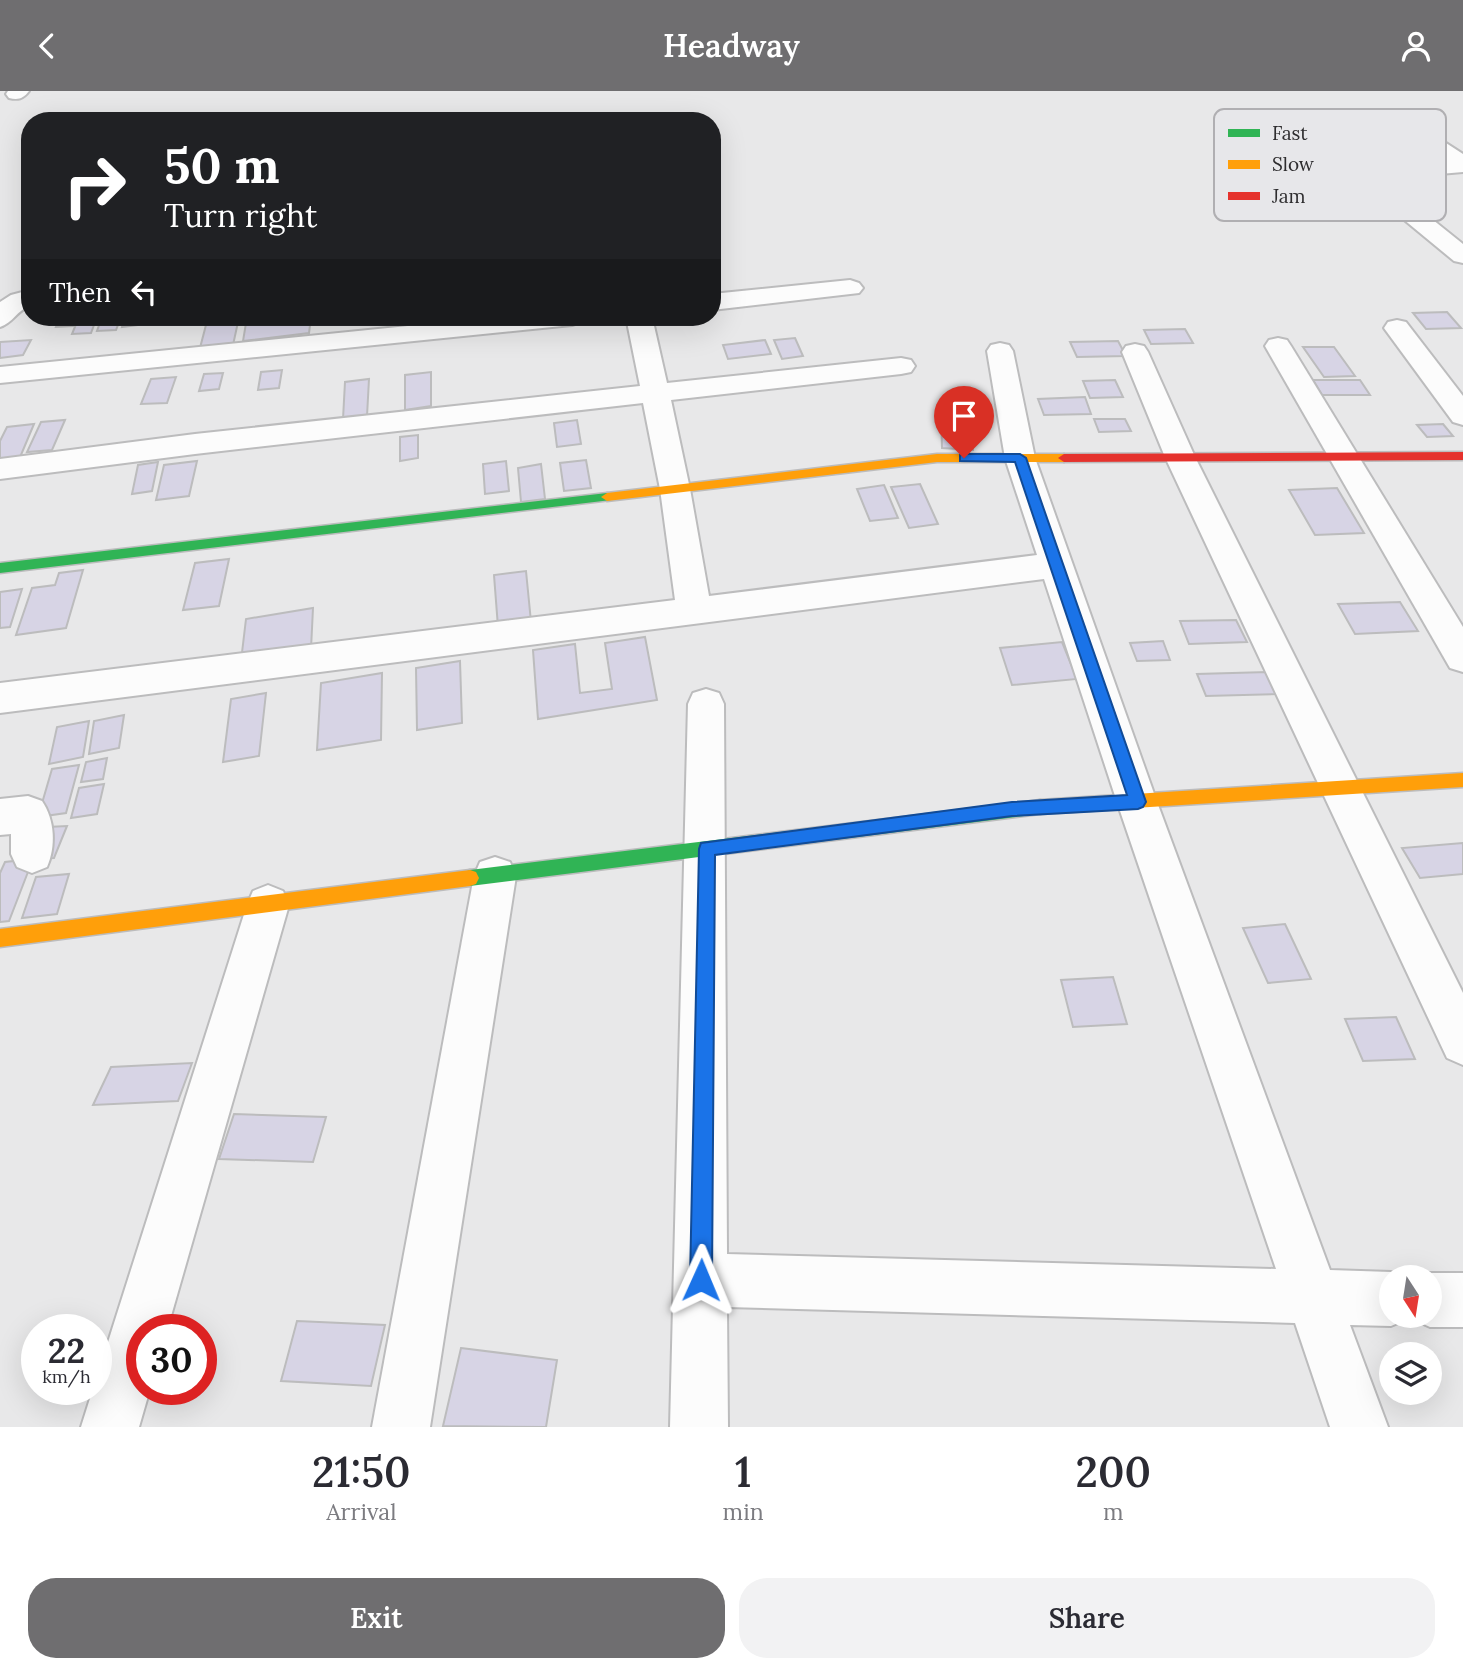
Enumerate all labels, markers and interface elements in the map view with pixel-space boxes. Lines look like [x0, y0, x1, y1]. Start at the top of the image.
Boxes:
text: Headway [663, 25, 800, 66]
icon: back [28, 27, 66, 65]
icon: person [1397, 27, 1435, 65]
legend [1214, 109, 1446, 221]
text: Fast [1272, 121, 1308, 145]
text: 50 m [164, 134, 280, 196]
icon: right [49, 140, 140, 231]
text: Slow [1272, 152, 1315, 176]
text: Jam [1271, 184, 1306, 208]
text: Turn right [164, 195, 317, 236]
icon: left [125, 273, 163, 311]
text: Then [49, 276, 111, 309]
pin [934, 386, 994, 458]
icon: arrive [945, 397, 983, 435]
position arrow [664, 1243, 738, 1317]
north arrow [1379, 1265, 1442, 1328]
map controls [1379, 1265, 1442, 1405]
speed limit sign: 30 [126, 1314, 217, 1405]
text: 22 [48, 1328, 85, 1373]
button: layers [1379, 1342, 1442, 1405]
text: km/h [42, 1365, 91, 1388]
text: 21:50 [312, 1445, 411, 1499]
text: 1 [735, 1445, 751, 1499]
text: 200 [1076, 1445, 1151, 1499]
text: Arrival [326, 1497, 396, 1526]
text: min [723, 1497, 764, 1526]
text: m [1103, 1497, 1124, 1526]
button: Exit [28, 1578, 725, 1658]
button: Share [739, 1578, 1435, 1658]

